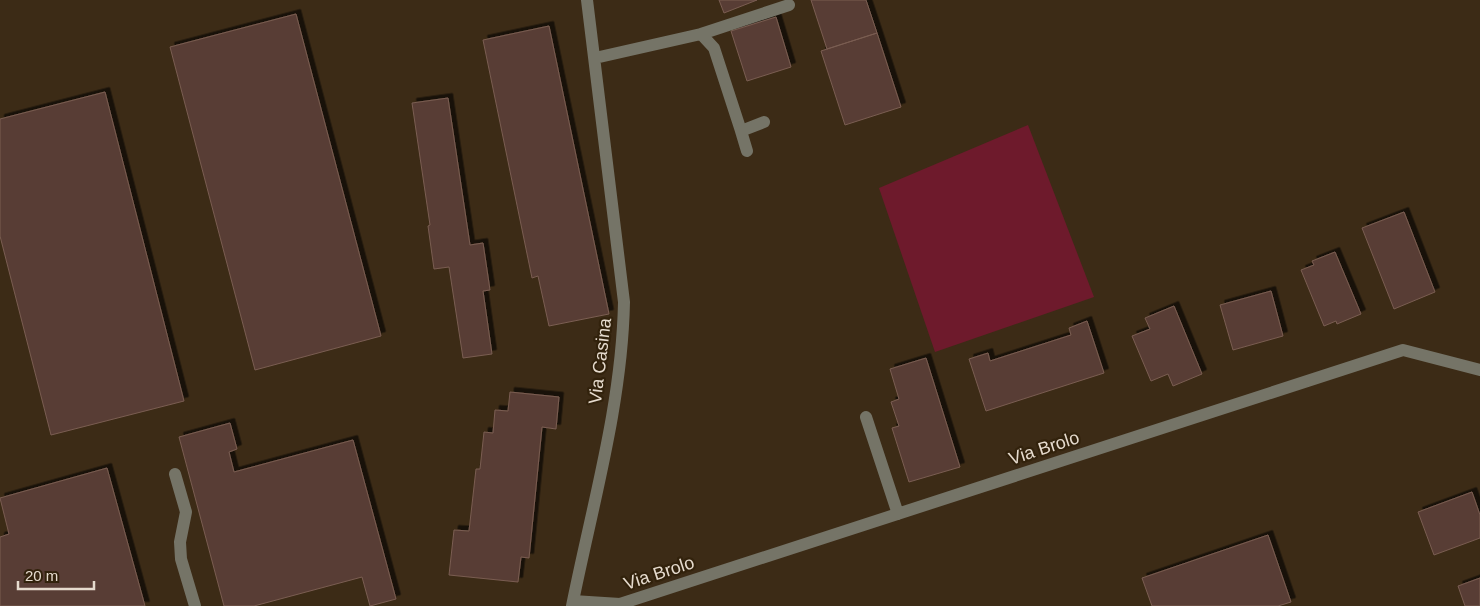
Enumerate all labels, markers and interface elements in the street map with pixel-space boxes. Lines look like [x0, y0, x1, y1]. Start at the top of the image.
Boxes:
street label: Via Casina [585, 316, 615, 405]
street label: Via Brolo [1006, 427, 1082, 469]
street label: Via Brolo [621, 552, 697, 594]
scale bar [18, 558, 94, 590]
text: 20 m [25, 567, 58, 584]

